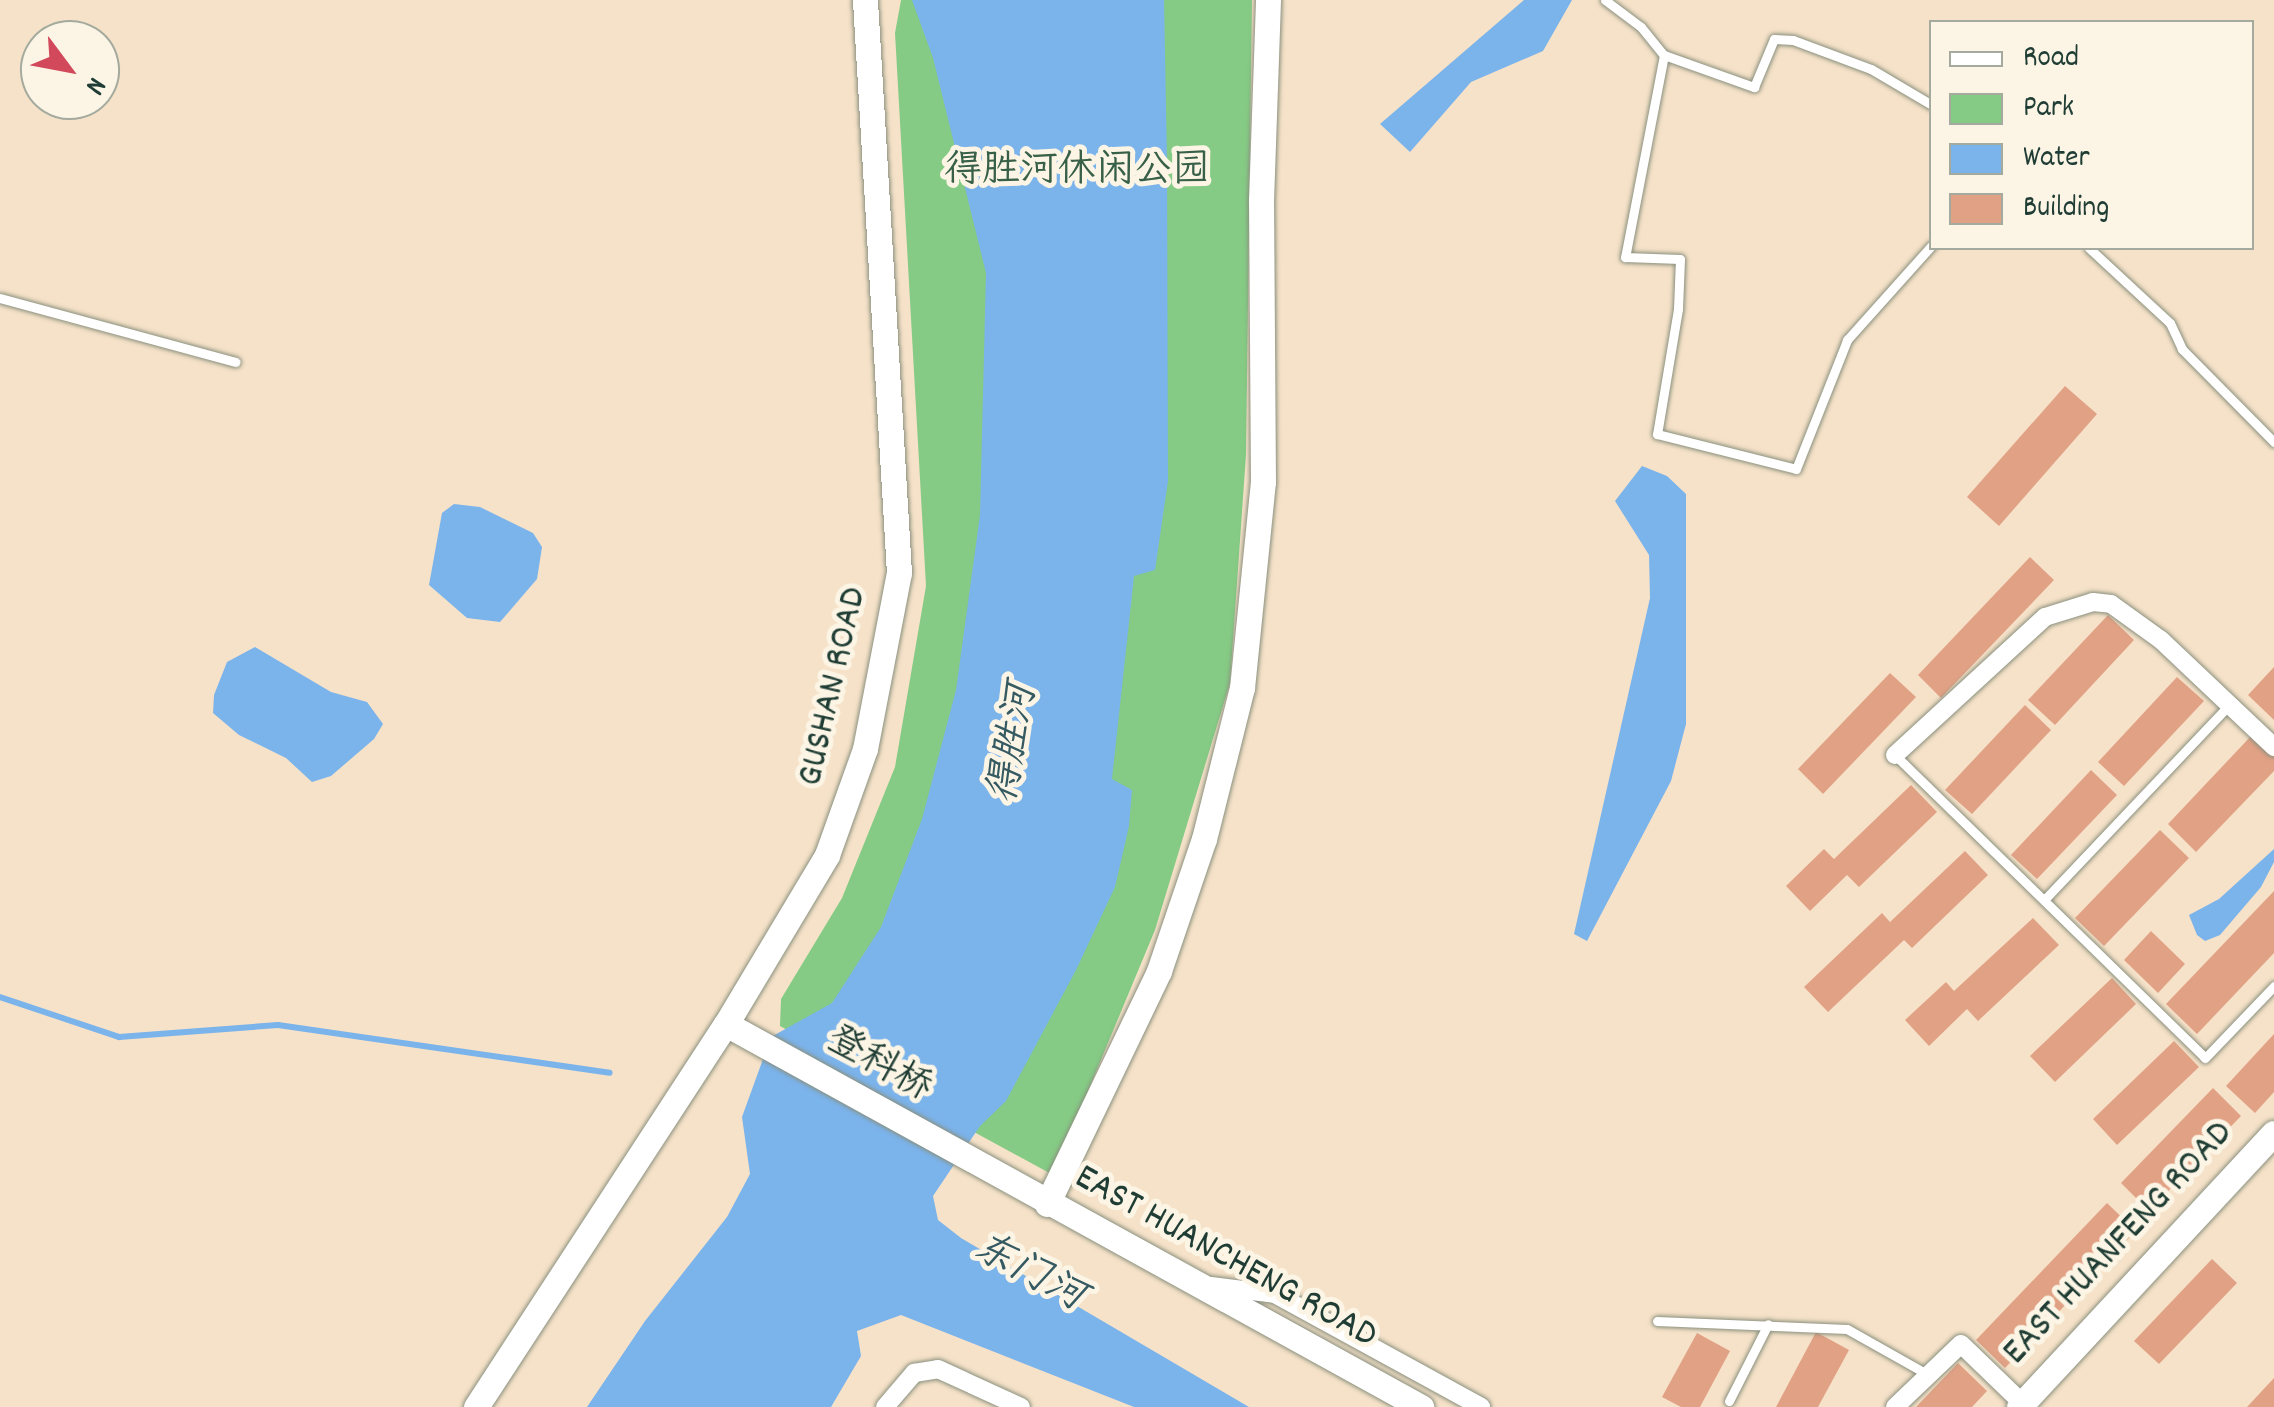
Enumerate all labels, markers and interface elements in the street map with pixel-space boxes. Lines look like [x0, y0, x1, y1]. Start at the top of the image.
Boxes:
north arrow [20, 20, 120, 120]
legend [1929, 20, 2254, 250]
text: Road [2023, 38, 2079, 81]
text: N [73, 68, 114, 101]
text: Park [2023, 88, 2074, 131]
text: Water [2023, 138, 2090, 181]
park label: 得胜河休闲公园 [944, 150, 1210, 196]
text: Building [2023, 188, 2109, 231]
street label: GUSHAN ROAD [789, 583, 879, 791]
water label: 得胜河 [982, 681, 1050, 807]
street label: 登科桥 [817, 1018, 939, 1114]
street label: EAST HUANFENG ROAD [1994, 1112, 2244, 1376]
street label: EAST HUANCHENG ROAD [1066, 1156, 1384, 1360]
water label: 东门河 [964, 1226, 1092, 1324]

